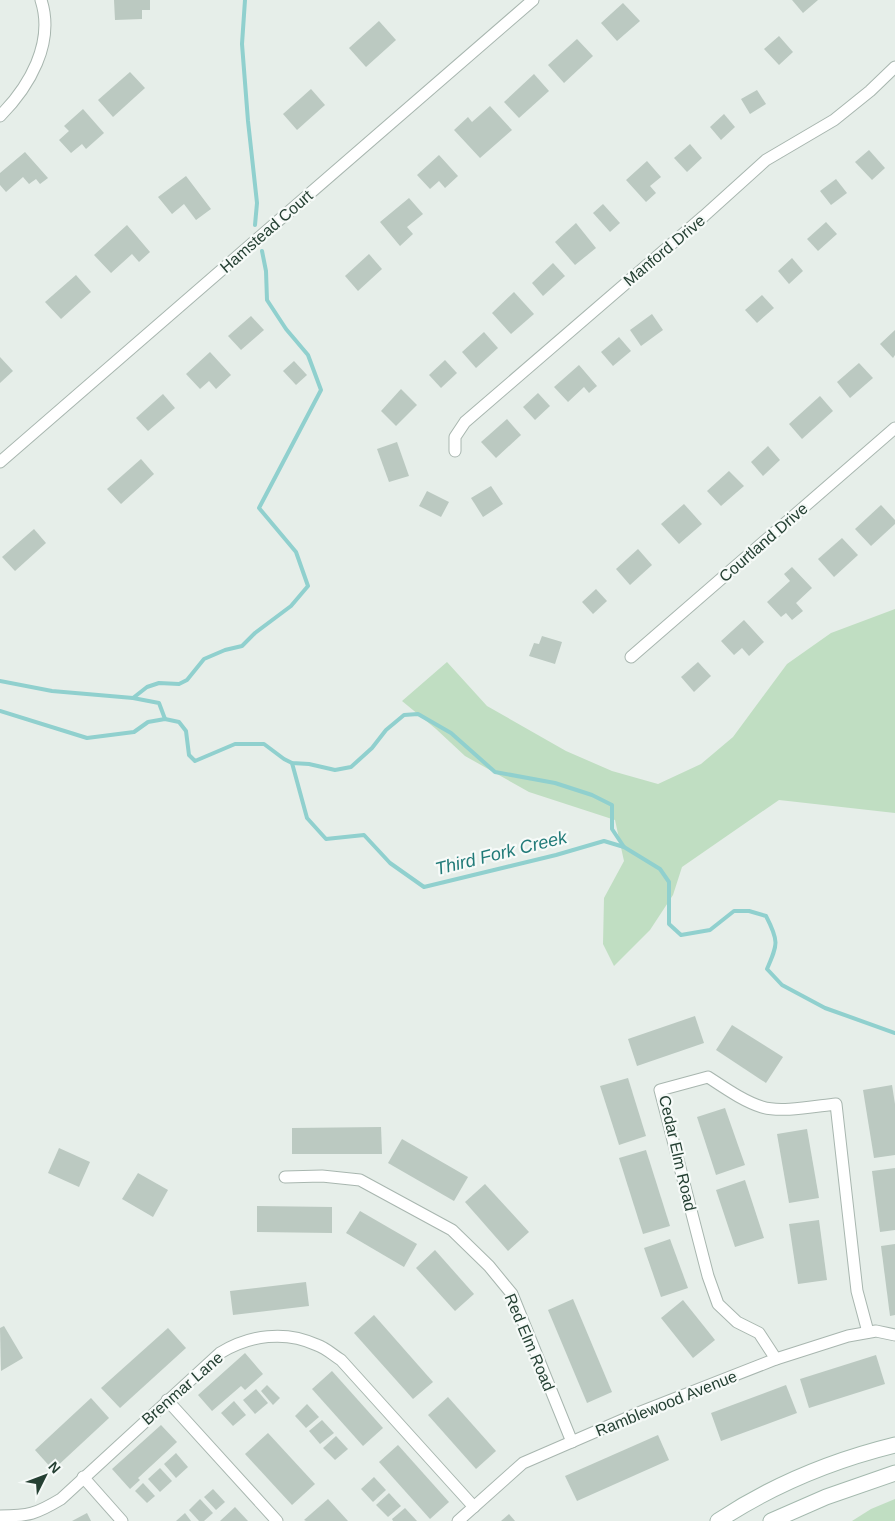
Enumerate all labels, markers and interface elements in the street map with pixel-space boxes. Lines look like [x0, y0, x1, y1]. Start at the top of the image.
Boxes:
street label: Hamstead Court [217, 186, 316, 276]
street label: Manford Drive [620, 212, 708, 289]
street label: Courtland Drive [716, 499, 811, 585]
water label: Third Fork Creek [433, 827, 570, 879]
street label: Cedar Elm Road [656, 1094, 699, 1213]
street label: Red Elm Road [501, 1291, 558, 1393]
street label: Brenmar Lane [138, 1349, 226, 1428]
street label: Ramblewood Avenue [593, 1367, 739, 1440]
north arrow [20, 1451, 70, 1501]
text: N [45, 1458, 64, 1476]

